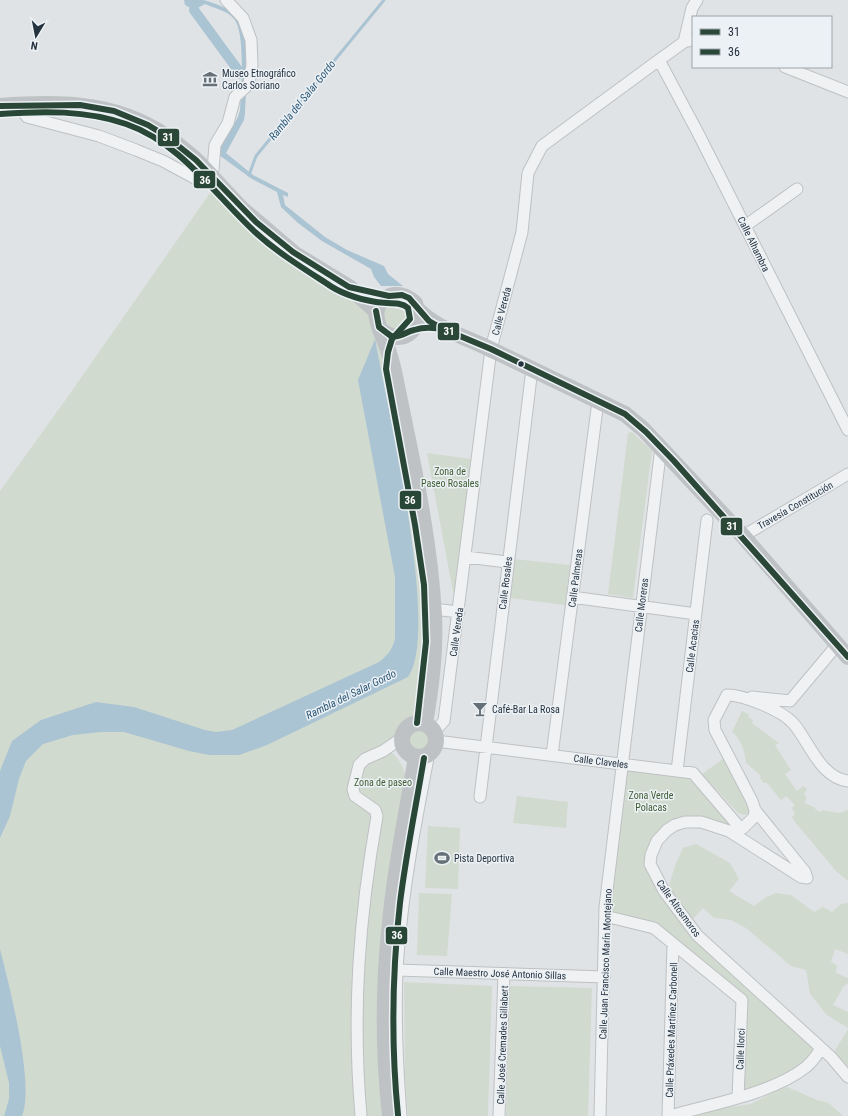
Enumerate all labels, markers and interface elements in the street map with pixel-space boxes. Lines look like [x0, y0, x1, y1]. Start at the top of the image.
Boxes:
north arrow [16, 16, 56, 56]
legend [692, 16, 832, 68]
text: 31 [728, 25, 740, 39]
text: N [30, 38, 39, 52]
text: 36 [728, 45, 740, 59]
water label: Rambla del Salar Gordo [266, 58, 339, 143]
place label: Museo Etnográfico Carlos Soriano [222, 68, 296, 91]
museum icon: Museo Etnográfico Carlos Soriano [201, 70, 219, 88]
line badge: 31 [157, 128, 180, 147]
text: 31 [162, 131, 174, 144]
line badge: 36 [193, 170, 216, 189]
text: 36 [199, 174, 211, 187]
street label: Calle Alhambra [735, 215, 772, 274]
street label: Calle Vereda [490, 286, 513, 336]
line badge: 31 [437, 322, 460, 341]
text: 31 [443, 325, 455, 338]
unlabelled marker [516, 359, 526, 369]
park label: Zona de Paseo Rosales [421, 466, 479, 489]
street label: Travesía Constitución [756, 479, 835, 532]
line badge: 36 [399, 490, 422, 510]
text: 36 [404, 494, 416, 507]
line badge: 31 [720, 517, 743, 536]
text: 31 [726, 520, 738, 533]
street label: Calle Palmeras [566, 548, 585, 608]
street label: Calle Rosales [497, 556, 514, 610]
street label: Calle Moreras [633, 577, 650, 633]
street label: Calle Vereda [448, 607, 465, 657]
street label: Calle Acacias [684, 618, 701, 673]
water label: Rambla del Salar Gordo [304, 667, 398, 722]
bar icon: Café-Bar La Rosa [471, 700, 489, 718]
place label: Café-Bar La Rosa [492, 704, 560, 715]
street label: Calle Claveles [573, 753, 629, 770]
park label: Zona de paseo [354, 777, 412, 788]
park label: Zona Verde Polacas [629, 790, 674, 813]
sports icon: Pista Deportiva [433, 849, 451, 867]
place label: Pista Deportiva [454, 853, 515, 864]
street label: Calle Altosmoros [654, 878, 703, 939]
street label: Calle Juan Francisco Marín Montejano [597, 888, 614, 1040]
line badge: 36 [385, 926, 408, 945]
text: 36 [391, 929, 403, 942]
street label: Calle Práxedes Martínez Carbonell [664, 962, 679, 1098]
street label: Calle Maestro José Antonio Sillas [434, 966, 567, 981]
street label: Calle José Cremades Gillabert [495, 985, 510, 1105]
street label: Calle Ilorci [734, 1028, 747, 1070]

